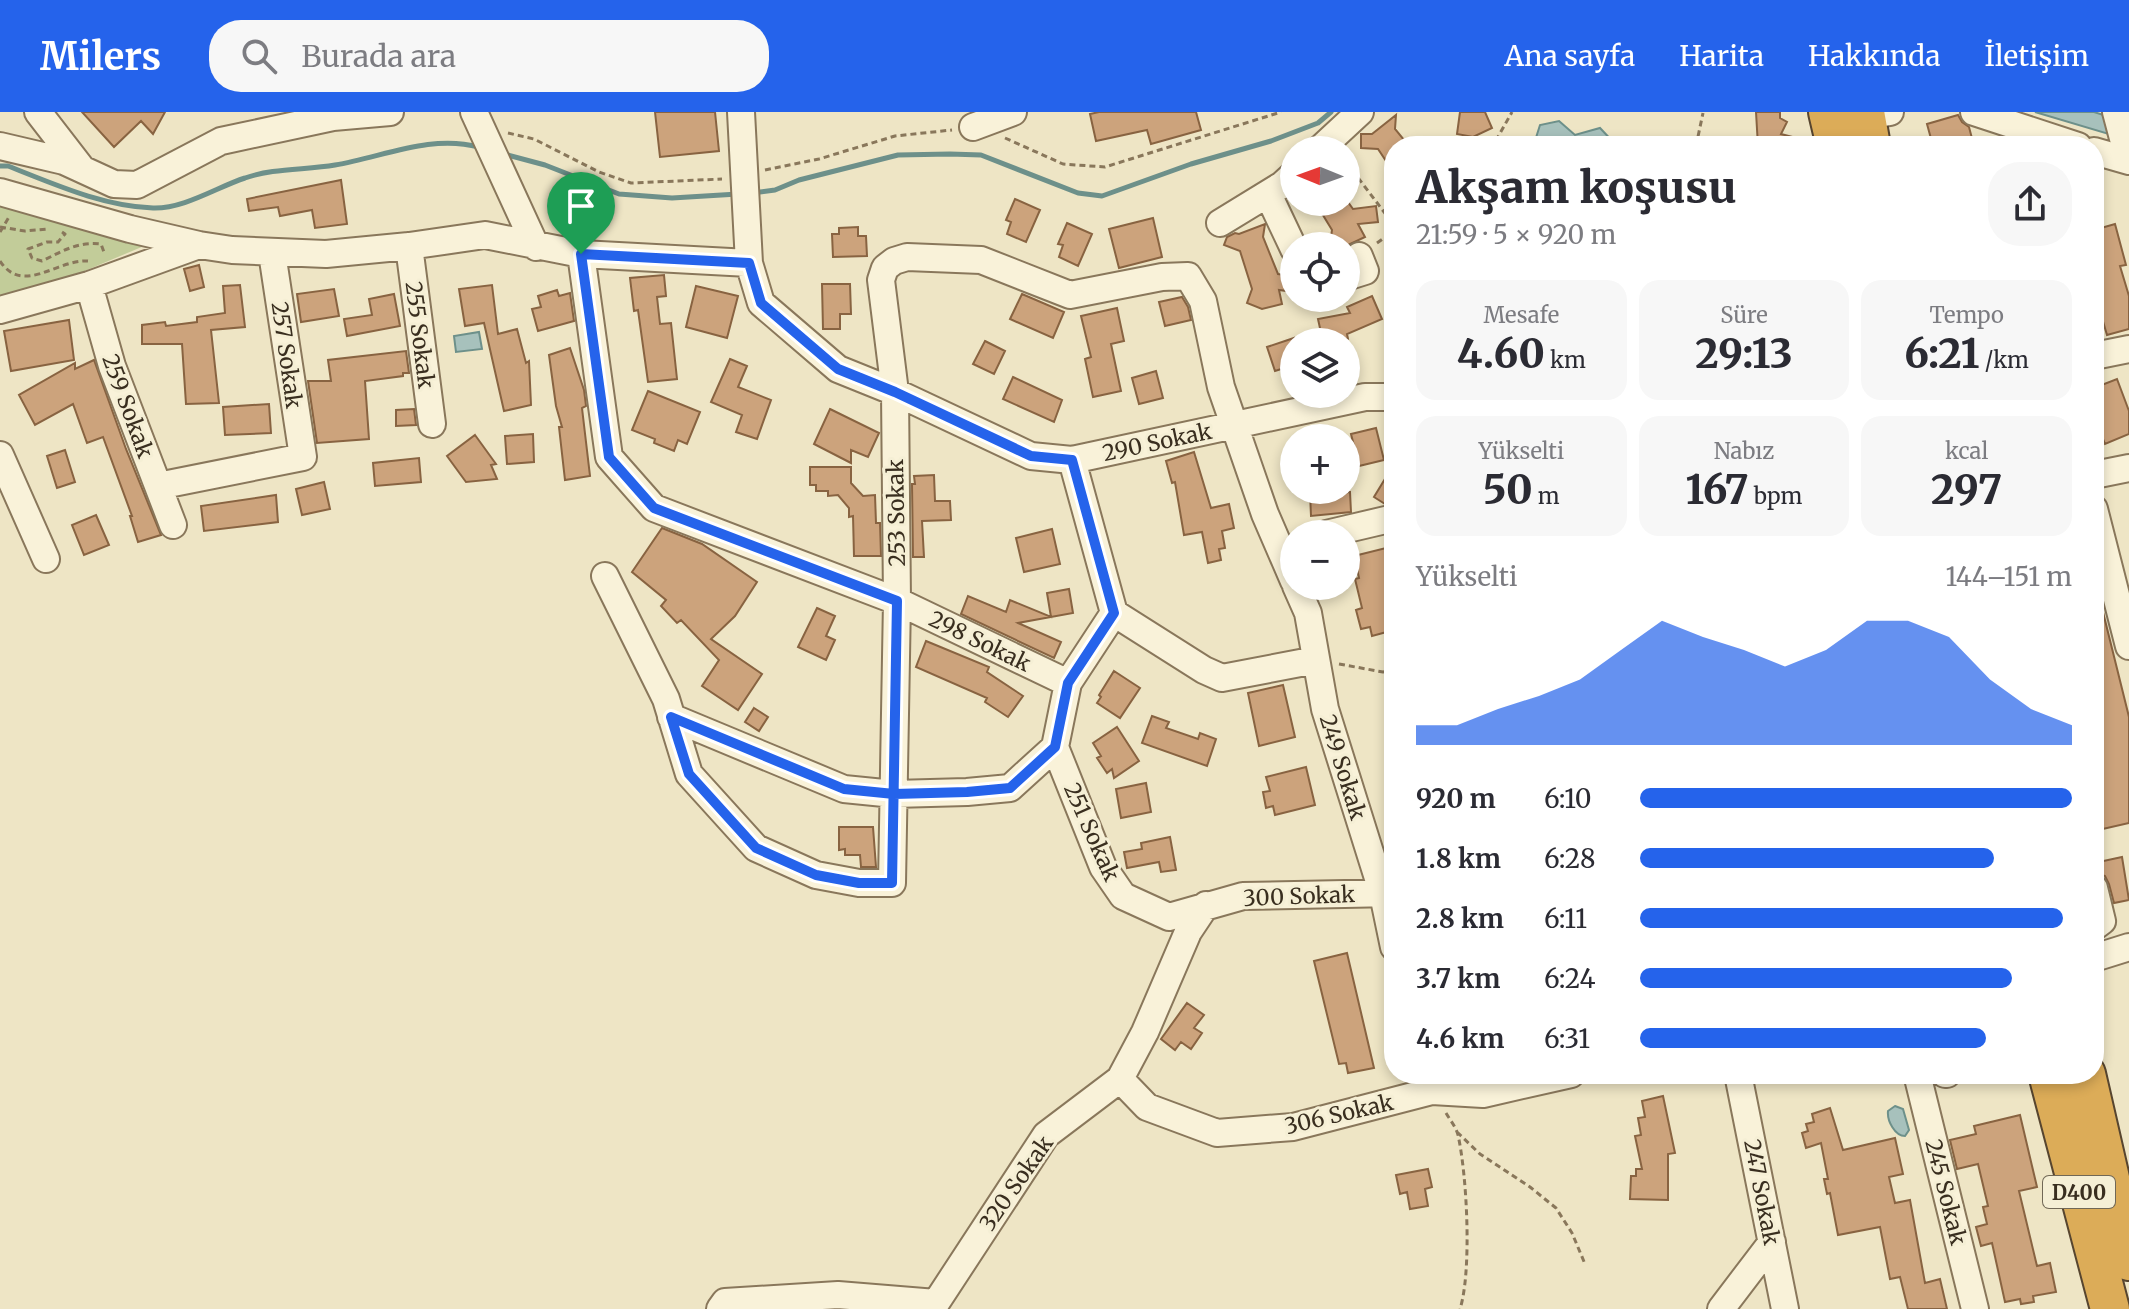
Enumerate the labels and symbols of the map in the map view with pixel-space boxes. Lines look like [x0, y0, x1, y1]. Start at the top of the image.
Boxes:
north arrow [1280, 136, 1360, 216]
pin [547, 172, 615, 254]
street label: 255 Sokak [400, 280, 440, 390]
street label: 257 Sokak [266, 300, 308, 410]
street label: 259 Sokak [96, 350, 160, 462]
street label: 290 Sokak [1100, 417, 1214, 467]
street label: 253 Sokak [881, 459, 911, 567]
street label: 298 Sokak [925, 604, 1035, 678]
street label: 249 Sokak [1314, 711, 1372, 823]
street label: 251 Sokak [1058, 778, 1126, 886]
street label: 300 Sokak [1243, 880, 1355, 912]
street label: 306 Sokak [1282, 1088, 1396, 1140]
street label: 320 Sokak [973, 1130, 1059, 1236]
street label: 245 Sokak [1919, 1136, 1973, 1248]
street label: 247 Sokak [1738, 1137, 1786, 1247]
road number: D400 [2043, 1176, 2115, 1208]

